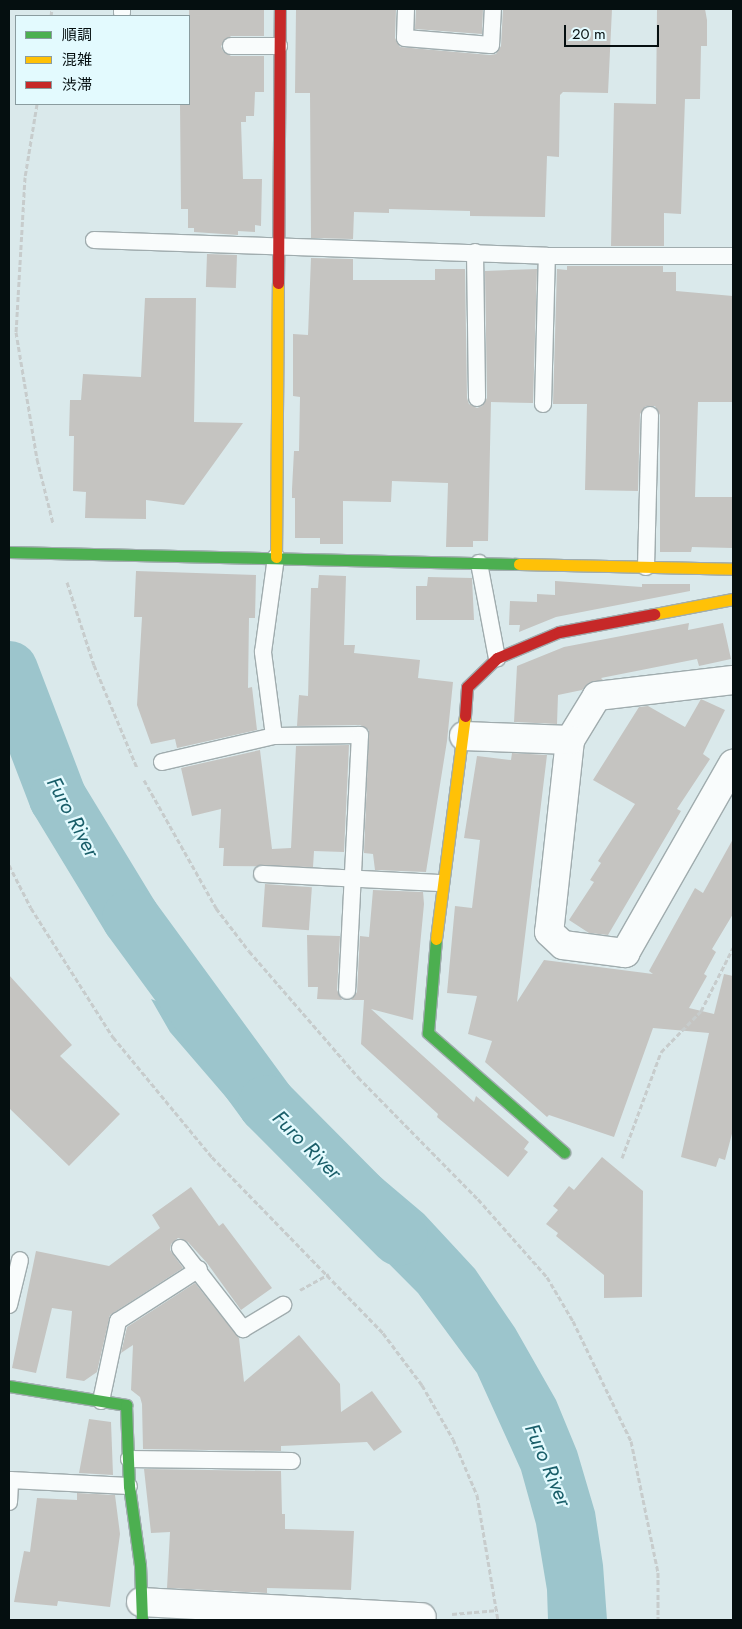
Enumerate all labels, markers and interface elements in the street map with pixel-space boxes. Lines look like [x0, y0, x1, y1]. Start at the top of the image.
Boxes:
legend [15, 15, 190, 105]
scale bar [567, 15, 662, 47]
text: 20 m [572, 23, 606, 45]
text: 順調 [62, 24, 92, 46]
text: 混雑 [62, 49, 92, 71]
text: 渋滞 [62, 74, 92, 96]
water label: Furo River [41, 772, 105, 862]
water label: Furo River [267, 1105, 347, 1185]
water label: Furo River [519, 1420, 577, 1510]

